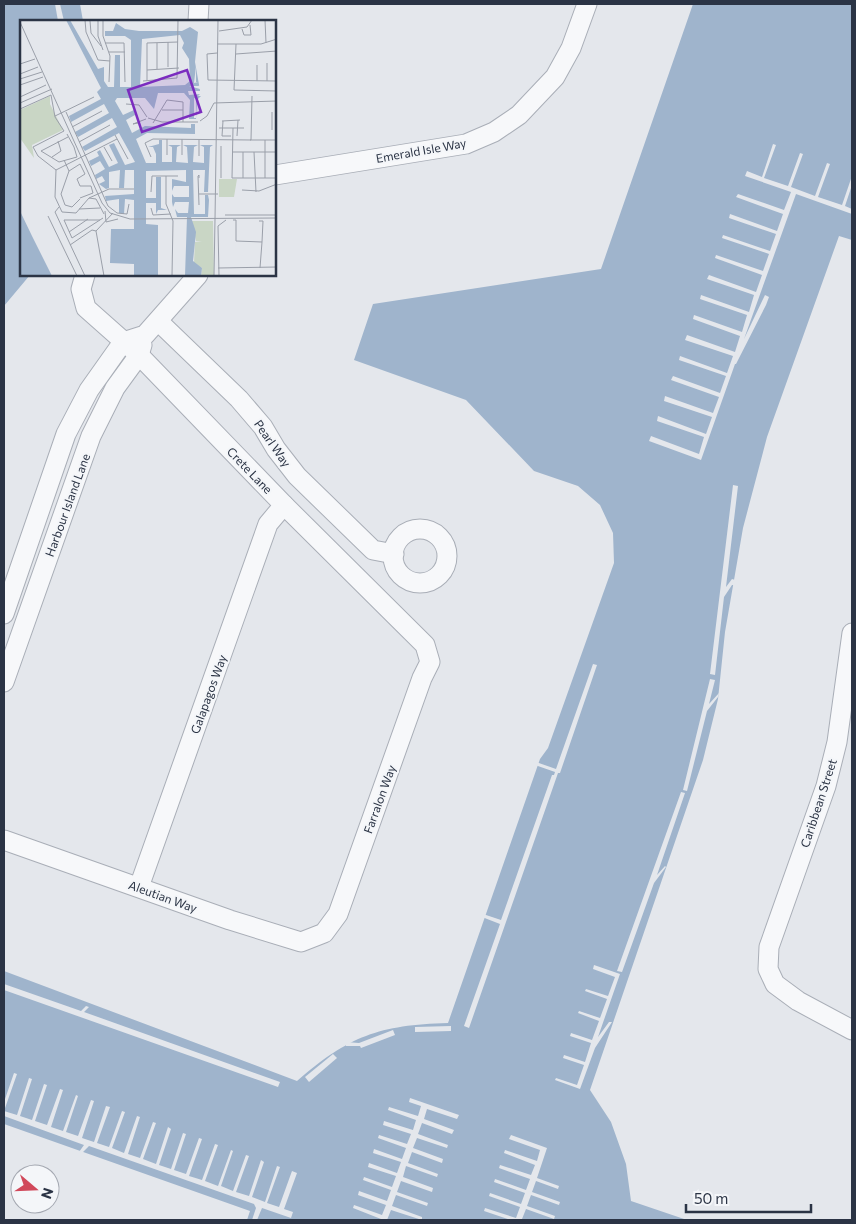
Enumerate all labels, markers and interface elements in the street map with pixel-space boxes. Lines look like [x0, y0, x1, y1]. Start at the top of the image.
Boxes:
inset map [20, 20, 276, 276]
street label: Emerald Isle Way [375, 135, 467, 165]
street label: Pearl Way [252, 417, 294, 469]
street label: Crete Lane [225, 444, 275, 496]
street label: Harbour Island Lane [42, 452, 92, 558]
street label: Galapagos Way [187, 653, 229, 735]
street label: Caribbean Street [797, 757, 839, 849]
street label: Farralon Way [360, 763, 398, 835]
street label: Aleutian Way [127, 877, 199, 915]
north arrow [10, 1164, 60, 1214]
scale bar [686, 1182, 811, 1214]
text: N [38, 1186, 58, 1201]
text: 50 m [694, 1189, 728, 1207]

